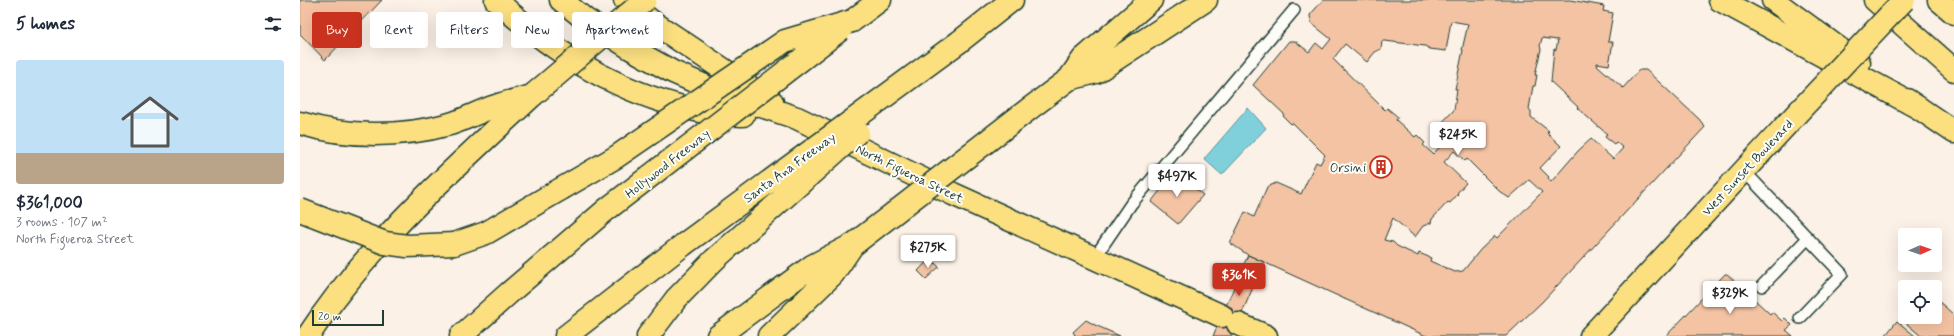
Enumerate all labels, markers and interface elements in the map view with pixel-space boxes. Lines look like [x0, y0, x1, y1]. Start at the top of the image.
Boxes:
chip: Buy [312, 12, 362, 48]
chip: Rent [370, 12, 428, 48]
chip: Filters [436, 12, 503, 48]
chip: New [511, 12, 564, 48]
chip: Apartment [572, 12, 663, 48]
text: 5 homes [16, 13, 75, 35]
icon: filters [262, 13, 284, 35]
icon: home [114, 86, 186, 158]
street label: West Sunset Boulevard [1699, 116, 1797, 220]
pin: $245K [1430, 122, 1486, 156]
street label: Hollywood Freeway [622, 126, 714, 203]
text: $245K [1439, 126, 1477, 143]
street label: Santa Ana Freeway [740, 129, 840, 207]
street label: North Figueroa Street [852, 141, 966, 210]
building icon: Orsini [1368, 154, 1394, 180]
place label: Orsini [1330, 160, 1366, 177]
pin: $497K [1149, 164, 1205, 198]
text: $497K [1157, 168, 1197, 185]
text: $361,000 [16, 192, 83, 214]
text: 3 rooms · 107 m² [16, 214, 108, 231]
north arrow [1898, 228, 1942, 272]
map controls [1898, 228, 1942, 324]
text: North Figueroa Street [16, 231, 134, 248]
pin: $275K [900, 235, 956, 269]
text: $275K [910, 239, 946, 256]
pin: $361K [1211, 263, 1267, 297]
text: $361K [1222, 267, 1256, 284]
button: locate [1898, 280, 1942, 324]
pin: $329K [1702, 281, 1758, 315]
text: $329K [1712, 285, 1748, 302]
scale bar [312, 308, 384, 327]
text: 20 m [318, 310, 341, 324]

